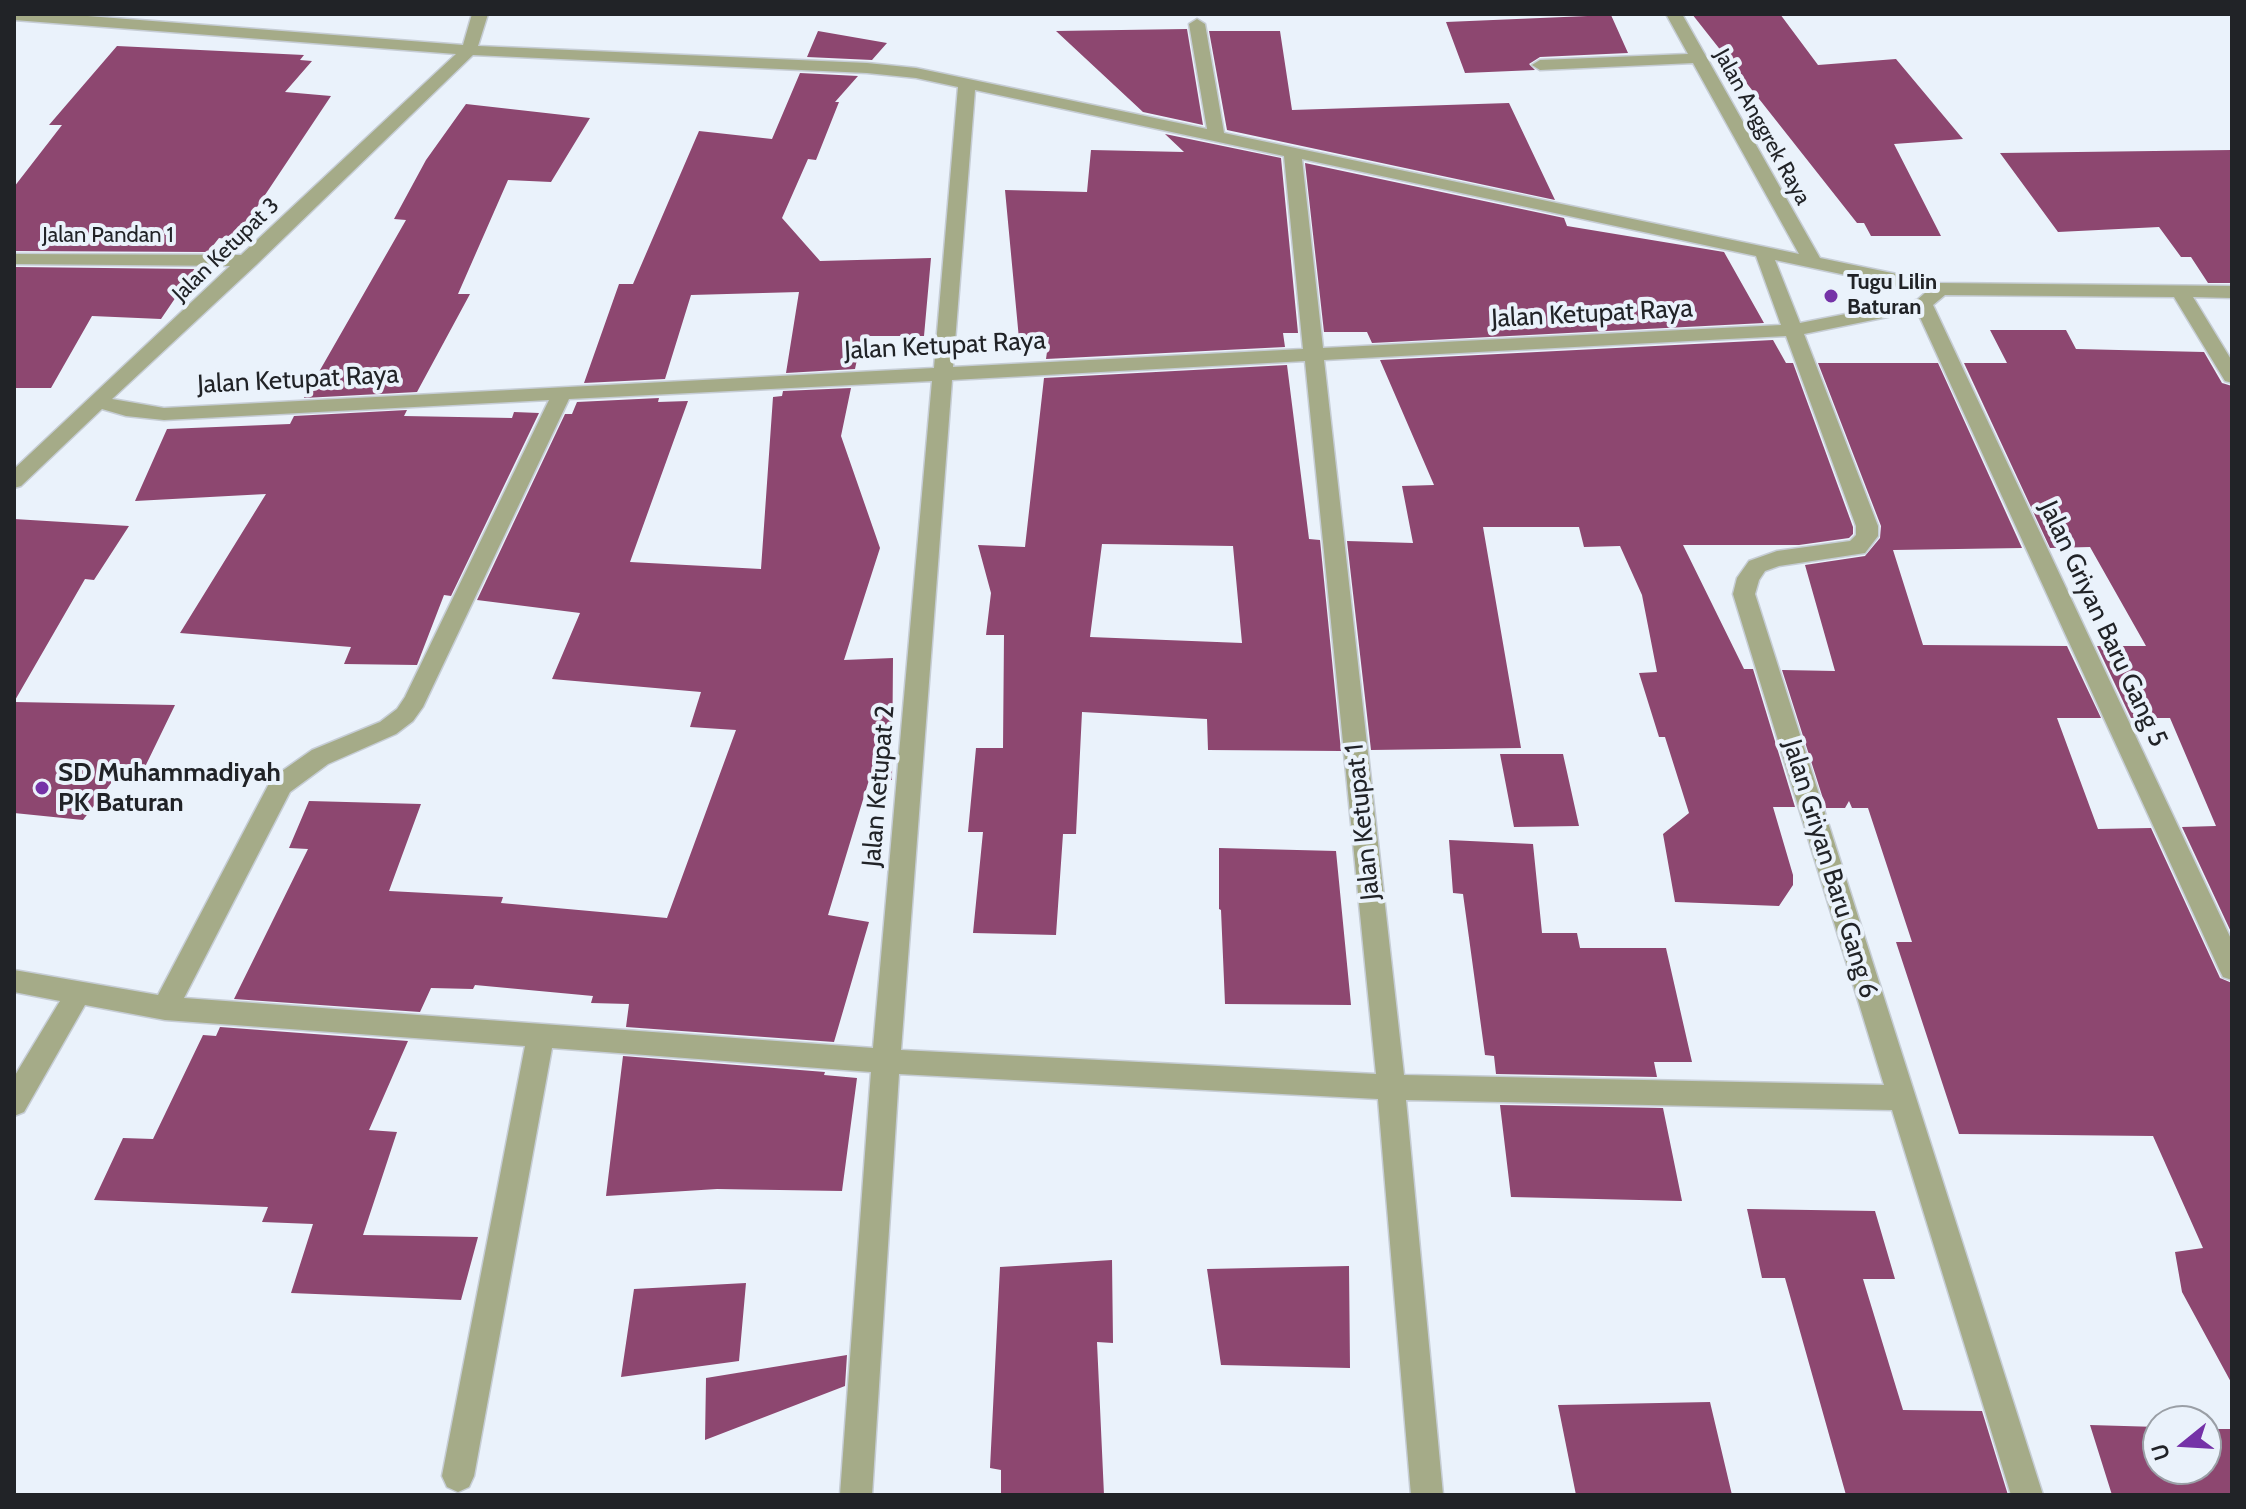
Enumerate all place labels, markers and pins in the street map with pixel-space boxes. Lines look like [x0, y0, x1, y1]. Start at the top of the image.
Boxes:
place label: Tugu Lilin Baturan [1847, 270, 1937, 322]
marker: Tugu Lilin Baturan [1822, 287, 1840, 305]
place label: SD Muhammadiyah PK Baturan [58, 757, 281, 818]
marker: SD Muhammadiyah PK Baturan [33, 779, 51, 797]

